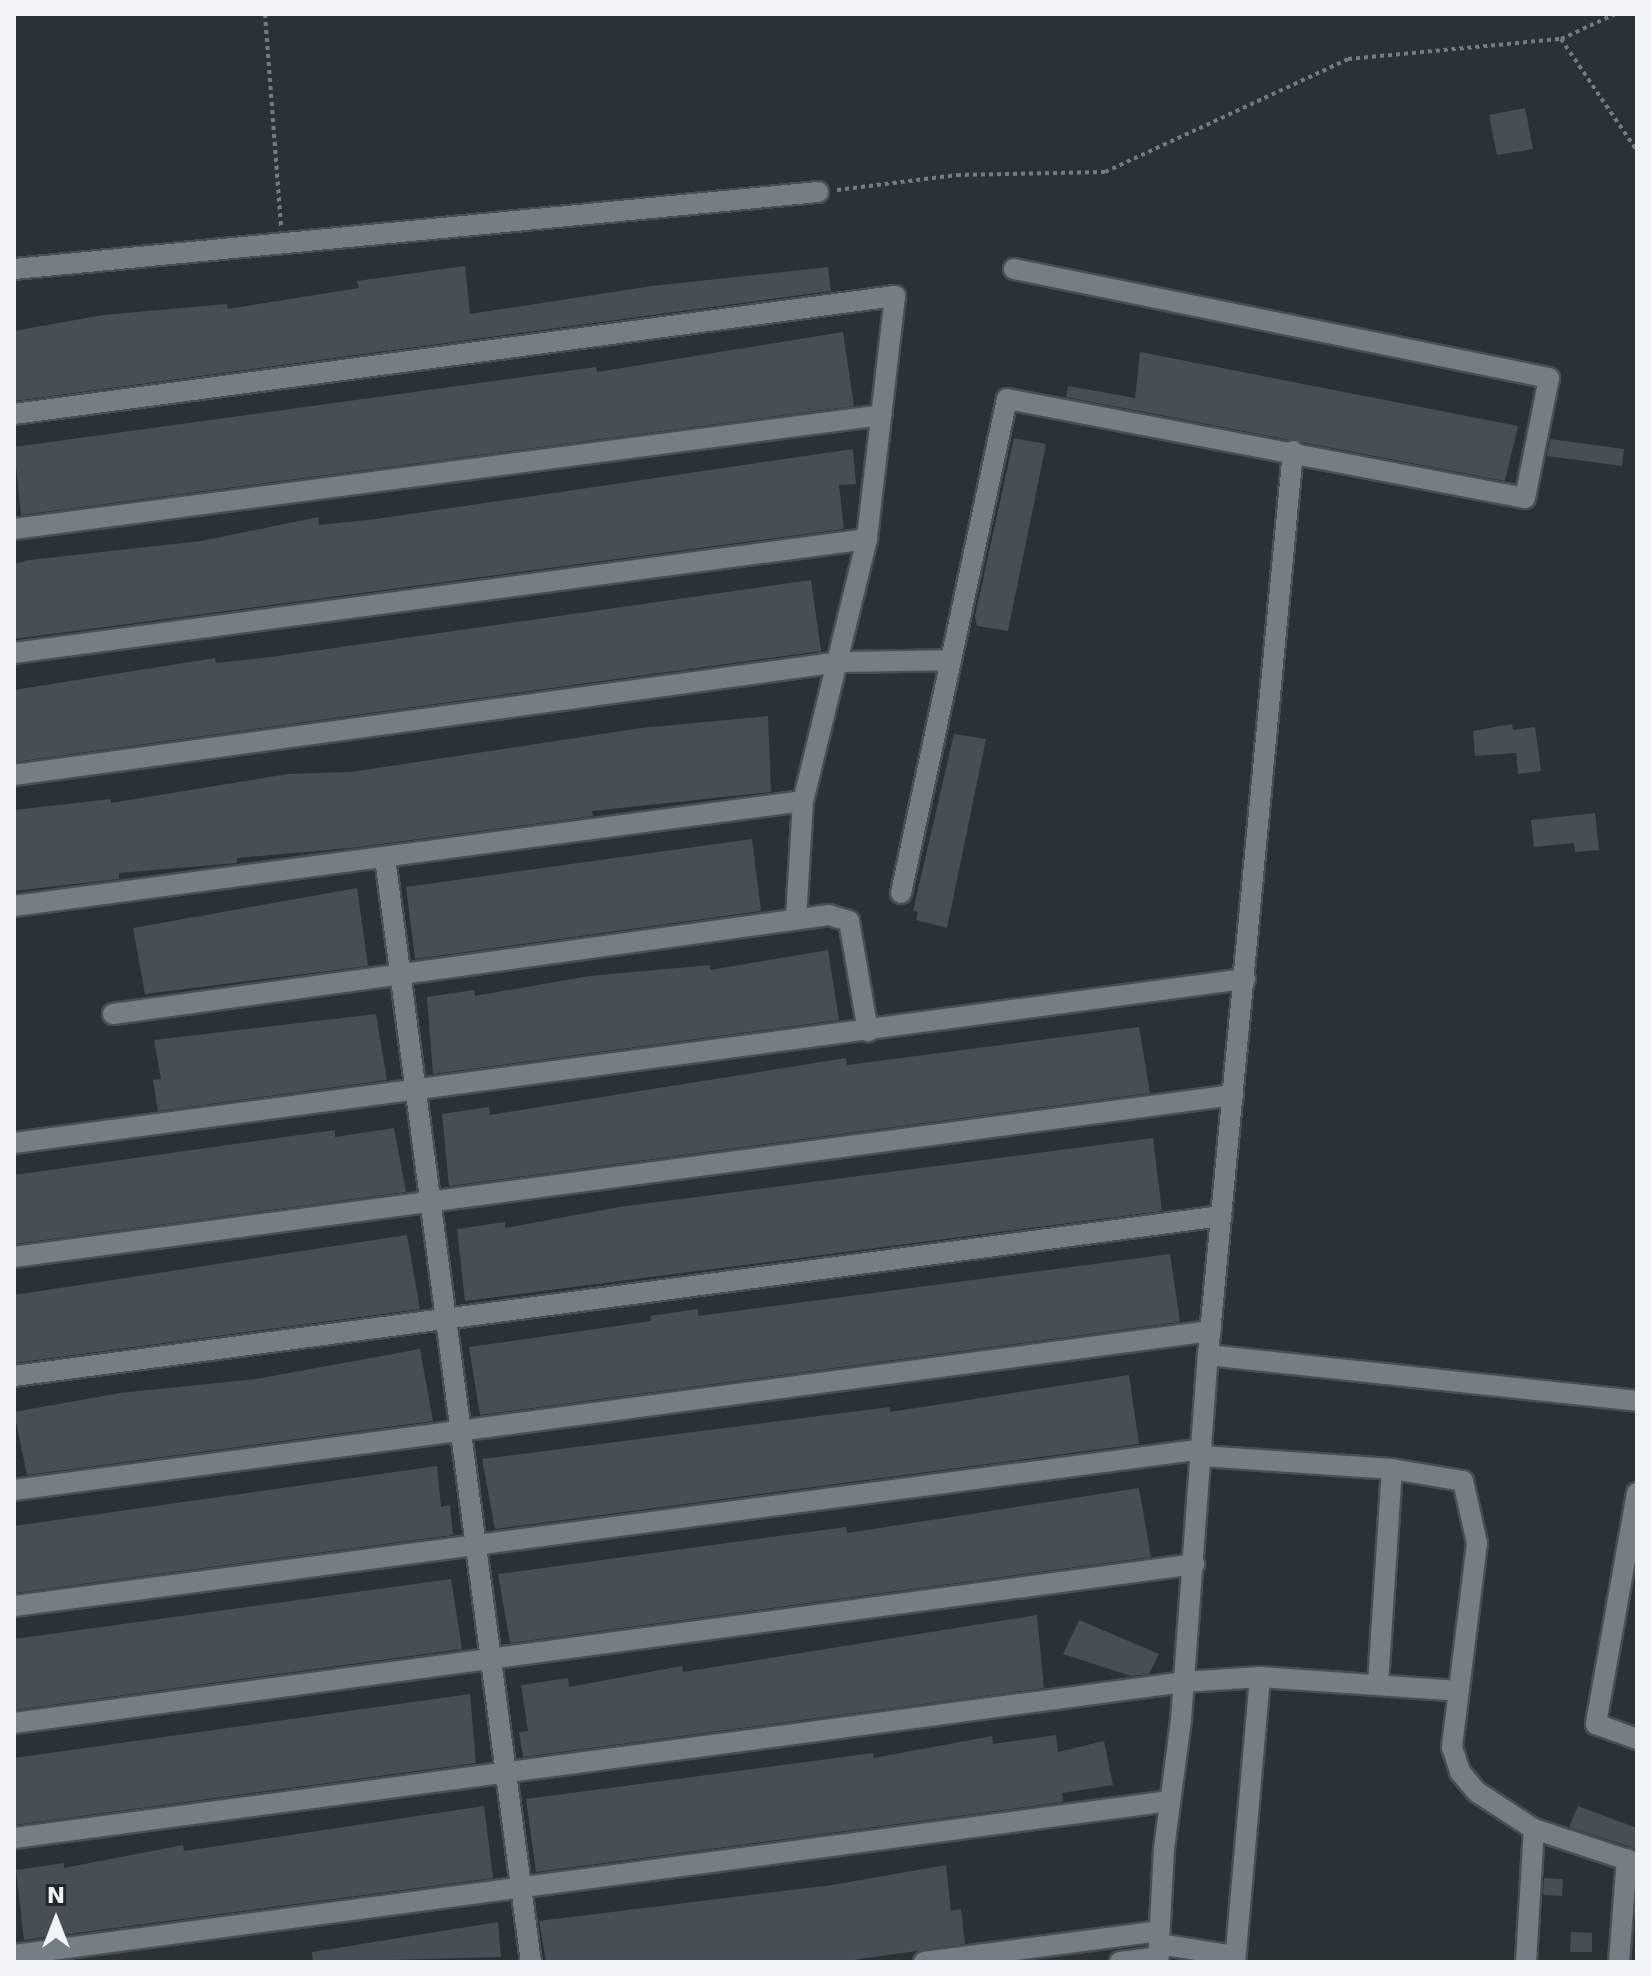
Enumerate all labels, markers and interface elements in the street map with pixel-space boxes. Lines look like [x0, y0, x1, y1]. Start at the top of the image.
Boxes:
north arrow [16, 1880, 96, 1960]
text: N [47, 1883, 65, 1908]

